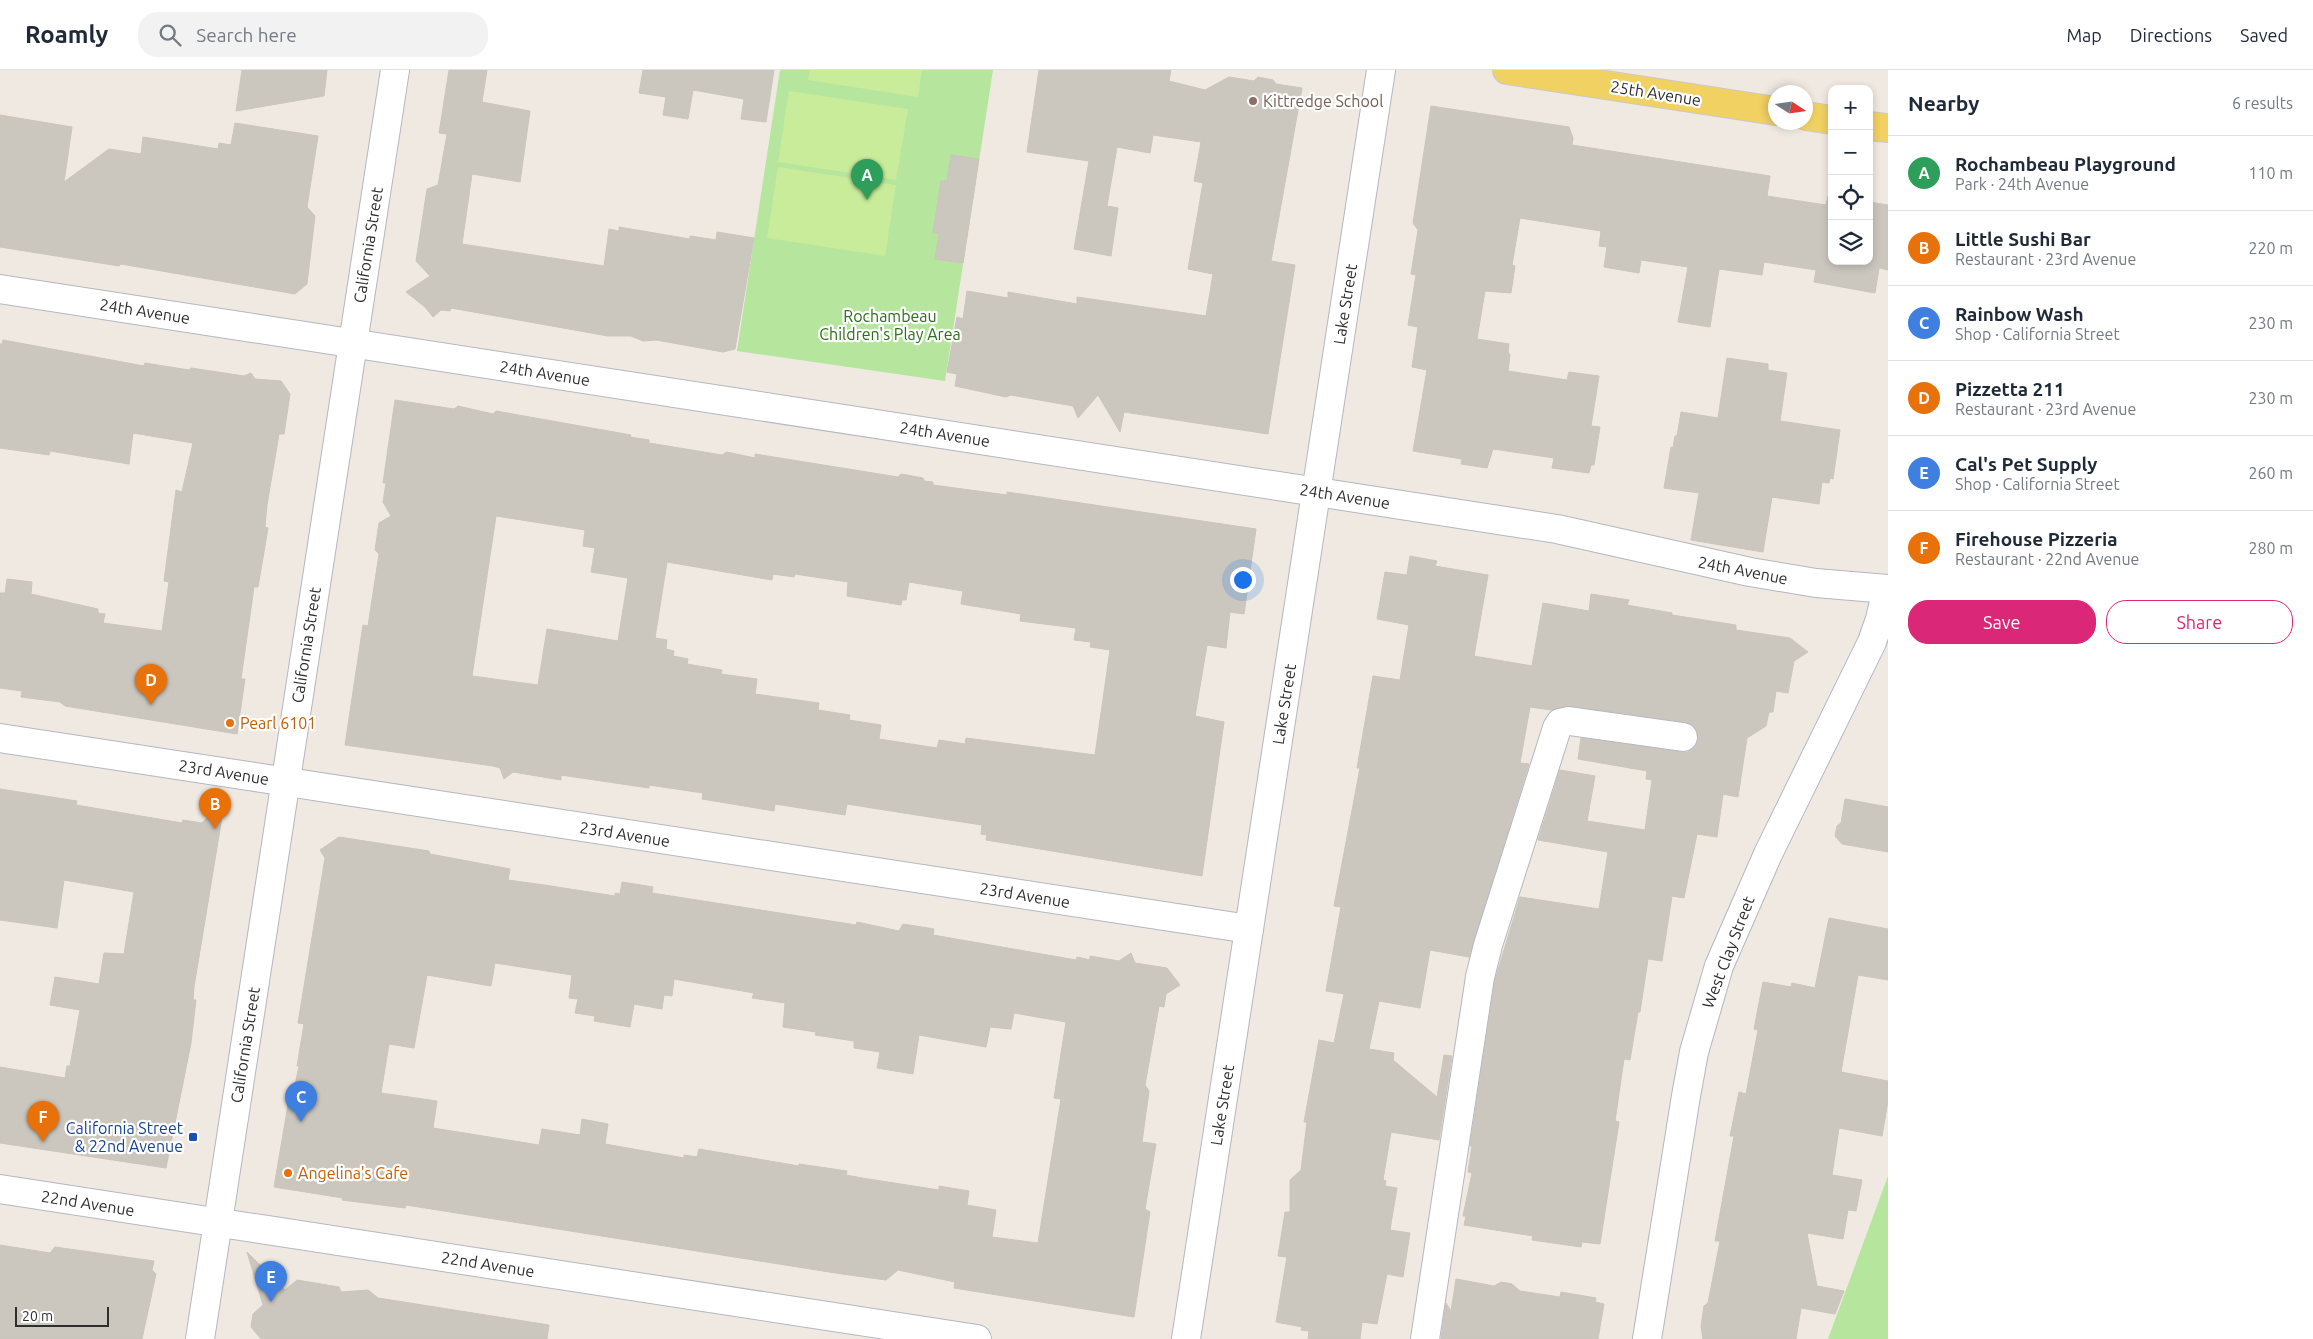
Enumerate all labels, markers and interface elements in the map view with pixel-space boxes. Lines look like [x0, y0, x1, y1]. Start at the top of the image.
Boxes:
search box [138, 12, 488, 57]
text: Roamly [25, 21, 108, 48]
icon: search [156, 21, 184, 49]
text: Search here [196, 24, 297, 46]
text: Map [2066, 25, 2102, 45]
text: Directions [2130, 25, 2212, 45]
text: Saved [2240, 25, 2288, 45]
street label: 25th Avenue [1610, 77, 1702, 109]
north arrow [1768, 85, 1813, 130]
map controls [1828, 85, 1873, 265]
button: + [1828, 85, 1873, 130]
text: Nearby [1908, 91, 1979, 115]
place label: Kittredge School [1263, 92, 1383, 110]
text: 6 results [2232, 94, 2293, 112]
marker: Kittredge School [1247, 95, 1259, 107]
button: − [1828, 130, 1873, 175]
text: Rochambeau Playground [1955, 153, 2176, 175]
pin: A [851, 159, 883, 200]
text: A [1918, 164, 1930, 182]
text: 110 m [2248, 164, 2293, 182]
button: locate [1828, 175, 1873, 220]
text: Park · 24th Avenue [1955, 175, 2089, 193]
street label: California Street [350, 185, 386, 304]
button: layers [1828, 220, 1873, 265]
text: Little Sushi Bar [1955, 228, 2091, 250]
text: B [1919, 239, 1929, 257]
text: 220 m [2248, 239, 2293, 257]
text: Restaurant · 23rd Avenue [1955, 250, 2136, 268]
street label: Lake Street [1330, 262, 1360, 346]
street label: 24th Avenue [99, 295, 191, 327]
text: Rainbow Wash [1955, 303, 2084, 325]
park label: Rochambeau Children's Play Area [819, 307, 961, 343]
text: C [1919, 314, 1929, 332]
text: 230 m [2248, 314, 2293, 332]
text: Shop · California Street [1955, 325, 2120, 343]
street label: 24th Avenue [499, 357, 591, 389]
text: Pizzetta 211 [1955, 378, 2065, 400]
text: D [1918, 389, 1930, 407]
text: 230 m [2248, 389, 2293, 407]
text: Restaurant · 23rd Avenue [1955, 400, 2136, 418]
street label: 24th Avenue [899, 418, 991, 450]
text: Cal's Pet Supply [1955, 453, 2097, 475]
text: E [1919, 464, 1929, 482]
text: 260 m [2248, 464, 2293, 482]
text: Shop · California Street [1955, 475, 2120, 493]
street label: 24th Avenue [1299, 480, 1391, 512]
text: Firehouse Pizzeria [1955, 528, 2118, 550]
text: F [1920, 539, 1929, 557]
text: 280 m [2248, 539, 2293, 557]
text: Restaurant · 22nd Avenue [1955, 550, 2139, 568]
street label: 24th Avenue [1697, 552, 1789, 588]
your location [1230, 567, 1256, 593]
street label: California Street [288, 585, 324, 704]
button: Save [1908, 600, 2096, 644]
button: Share [2106, 600, 2293, 644]
street label: Lake Street [1269, 662, 1299, 746]
pin: D [135, 664, 167, 705]
place label: Pearl 6101 [240, 714, 316, 732]
marker: Pearl 6101 [224, 717, 236, 729]
street label: 23rd Avenue [178, 756, 270, 788]
pin: B [199, 788, 231, 829]
street label: 23rd Avenue [579, 818, 671, 850]
street label: 23rd Avenue [979, 879, 1071, 911]
street label: West Clay Street [1698, 893, 1758, 1011]
street label: California Street [227, 985, 263, 1104]
street label: Lake Street [1207, 1063, 1237, 1147]
pin: C [285, 1081, 317, 1122]
pin: F [27, 1101, 59, 1142]
place label: California Street & 22nd Avenue [66, 1119, 184, 1155]
marker: California Street & 22nd Avenue [187, 1131, 199, 1143]
place label: Angelina's Cafe [298, 1164, 408, 1182]
marker: Angelina's Cafe [282, 1167, 294, 1179]
street label: 22nd Avenue [40, 1187, 136, 1219]
street label: 22nd Avenue [440, 1248, 536, 1280]
pin: E [255, 1261, 287, 1302]
scale bar [15, 1304, 109, 1327]
text: 20 m [22, 1308, 53, 1324]

